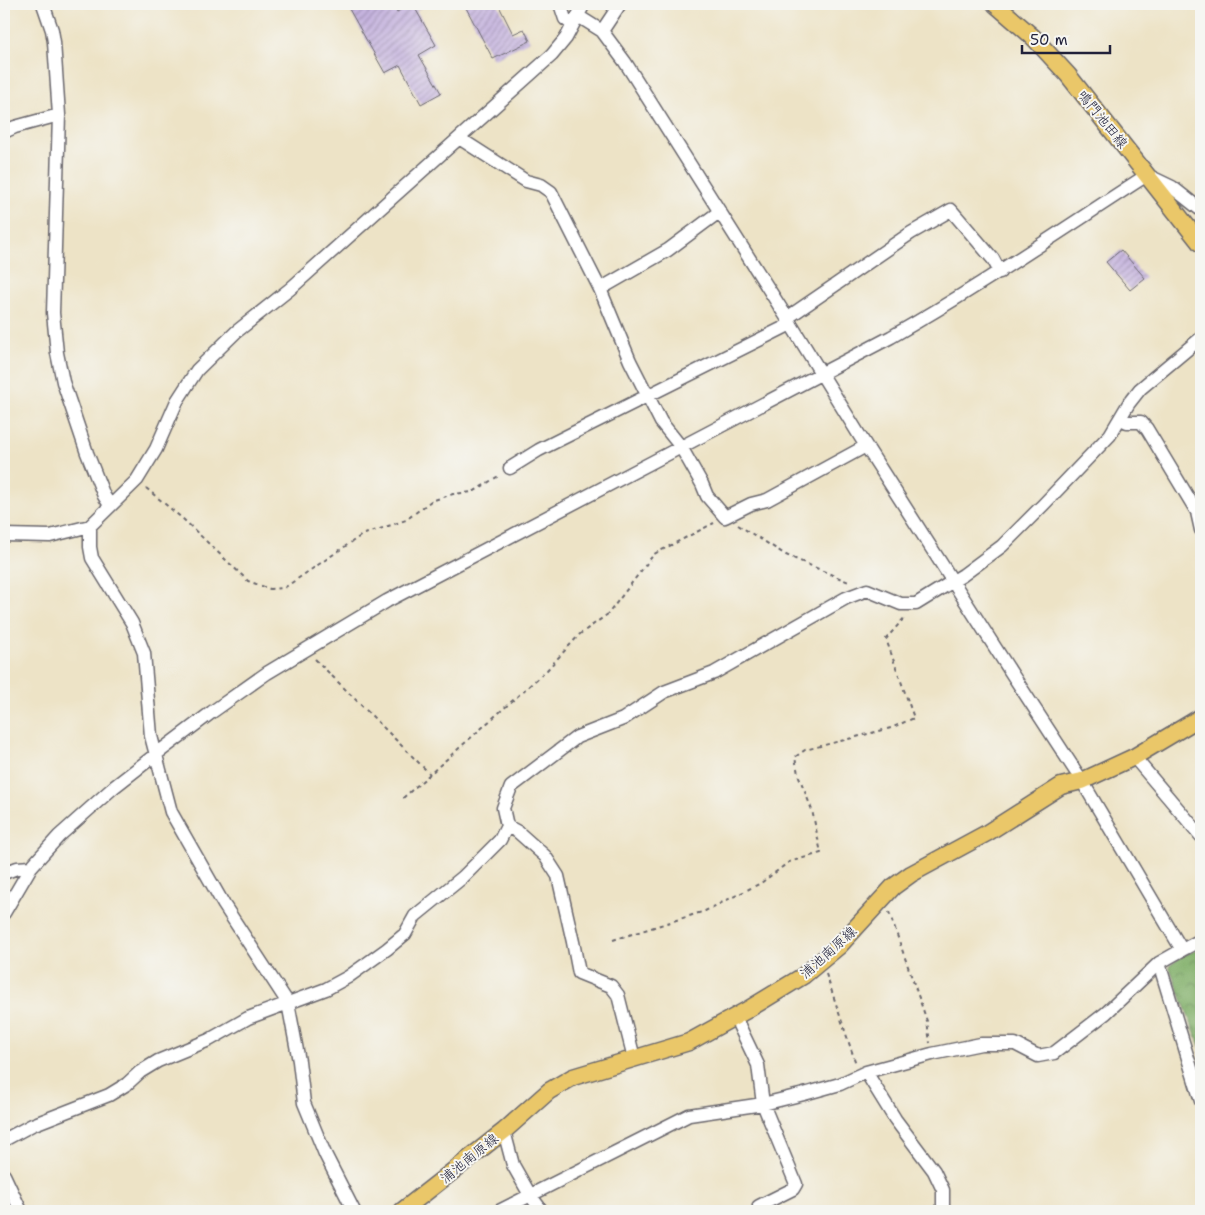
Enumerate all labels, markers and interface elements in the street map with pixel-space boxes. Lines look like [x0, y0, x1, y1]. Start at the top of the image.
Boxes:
scale bar [1022, 22, 1110, 54]
text: 50 m [1030, 30, 1068, 50]
street label: 鳴門池田線 [1074, 86, 1132, 152]
street label: 浦池南原線 [796, 922, 860, 982]
street label: 浦池南原線 [436, 1129, 502, 1187]

